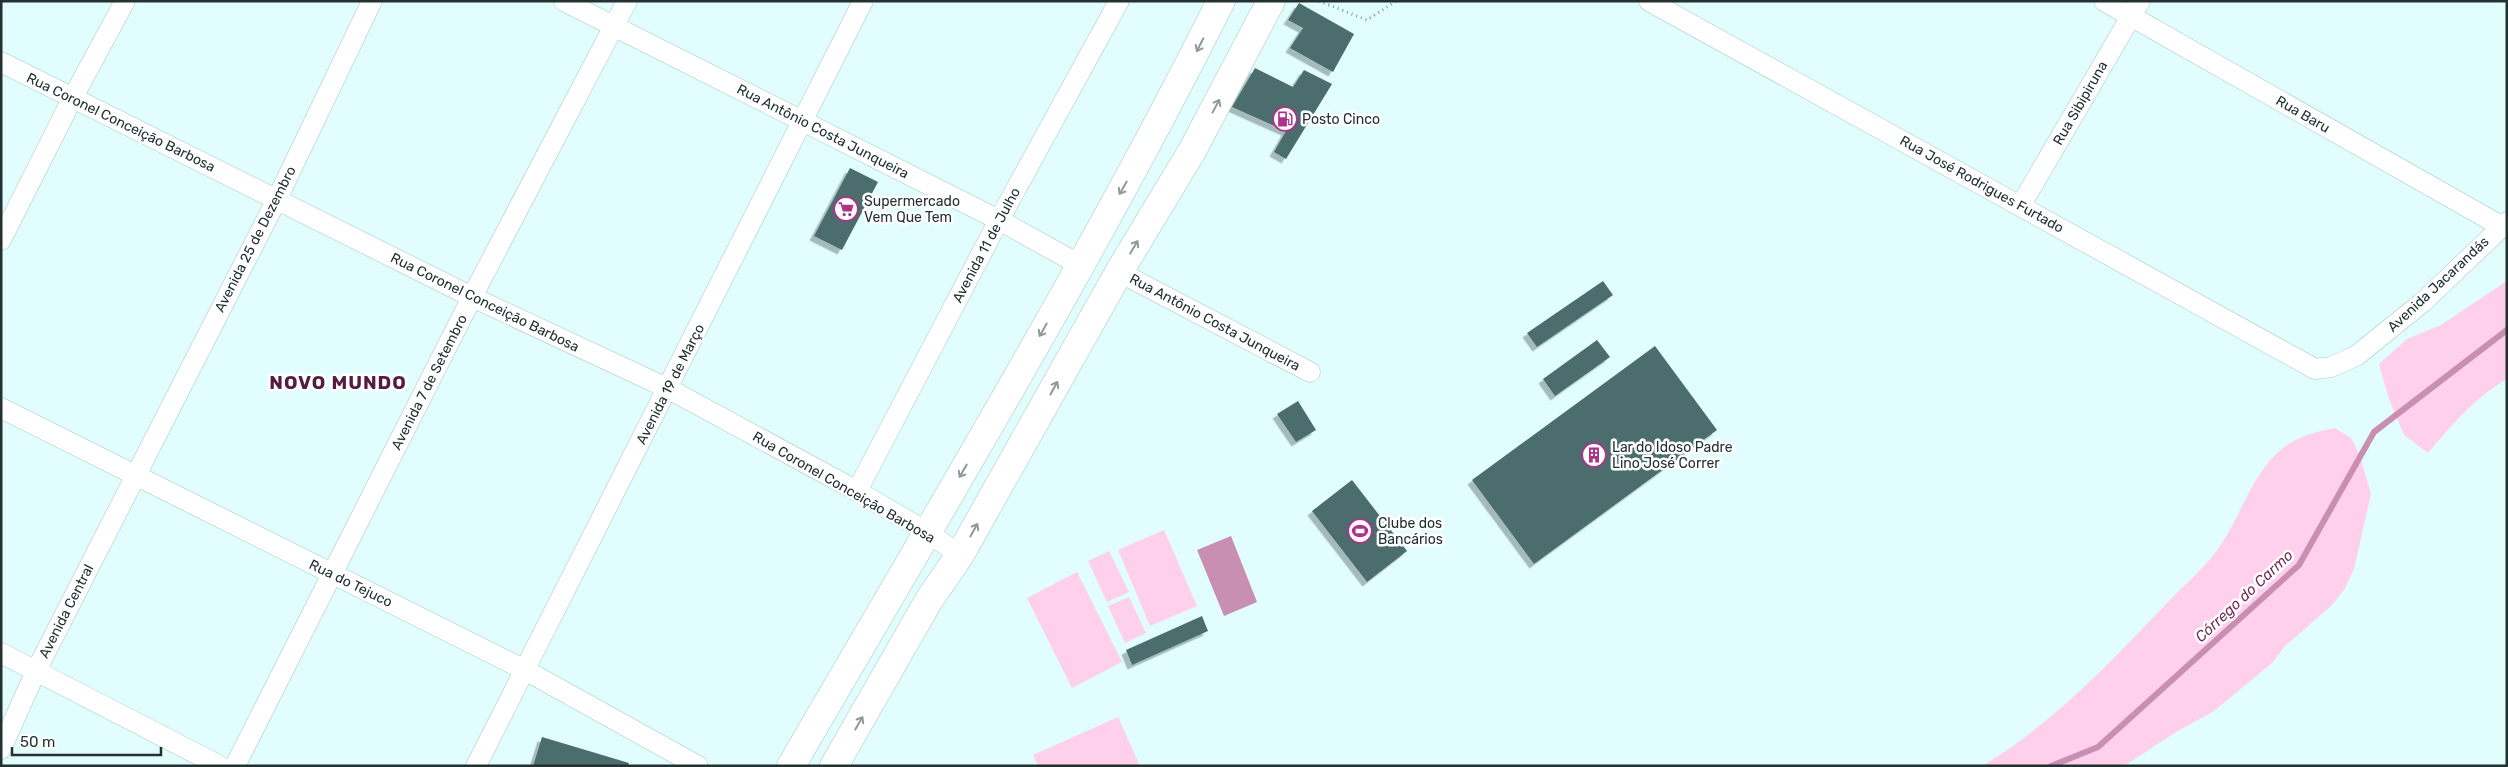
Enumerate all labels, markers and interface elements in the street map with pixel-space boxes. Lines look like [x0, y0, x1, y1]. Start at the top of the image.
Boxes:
one-way arrow [1194, 37, 1204, 52]
street label: Rua Sibipiruna [2050, 58, 2111, 148]
street label: Rua Coronel Conceição Barbosa [24, 69, 218, 176]
street label: Rua Antônio Costa Junqueira [734, 81, 912, 182]
street label: Rua Baru [2273, 92, 2333, 137]
one-way arrow [1211, 99, 1221, 114]
fuel station icon: Posto Cinco [1272, 106, 1298, 132]
place label: Posto Cinco [1302, 111, 1380, 128]
street label: Rua José Rodrigues Furtado [1897, 132, 2067, 237]
street label: Avenida 25 de Dezembro [211, 163, 300, 315]
one-way arrow [1118, 181, 1128, 196]
street label: Avenida 11 de Julho [949, 185, 1024, 306]
place label: Supermercado Vem Que Tem [864, 193, 960, 226]
supermarket icon: Supermercado Vem Que Tem [833, 196, 859, 222]
street label: Avenida Jacarandás [2384, 233, 2493, 336]
one-way arrow [1130, 240, 1140, 254]
street label: Rua Coronel Conceição Barbosa [388, 249, 582, 356]
street label: Rua Antônio Costa Junqueira [1127, 270, 1303, 375]
street label: Avenida 7 de Setembro [388, 312, 471, 453]
street label: Avenida 19 de Março [633, 321, 708, 447]
one-way arrow [1038, 322, 1048, 336]
district label: NOVO MUNDO [269, 371, 407, 394]
one-way arrow [1049, 381, 1059, 396]
street label: Rua Coronel Conceição Barbosa [749, 428, 938, 547]
place label: Lar do Idoso Padre Lino José Correr [1612, 439, 1733, 472]
building icon: Lar do Idoso Padre Lino José Correr [1581, 442, 1607, 468]
one-way arrow [957, 463, 967, 477]
place label: Clube dos Bancários [1378, 515, 1443, 548]
sports icon: Clube dos Bancários [1347, 518, 1373, 544]
one-way arrow [969, 522, 979, 537]
water label: Córrego do Carmo [2191, 546, 2297, 646]
street label: Rua do Tejuco [306, 556, 395, 611]
street label: Avenida Central [35, 561, 97, 661]
one-way arrow [854, 717, 864, 731]
scale bar [12, 724, 161, 756]
text: 50 m [20, 733, 55, 751]

